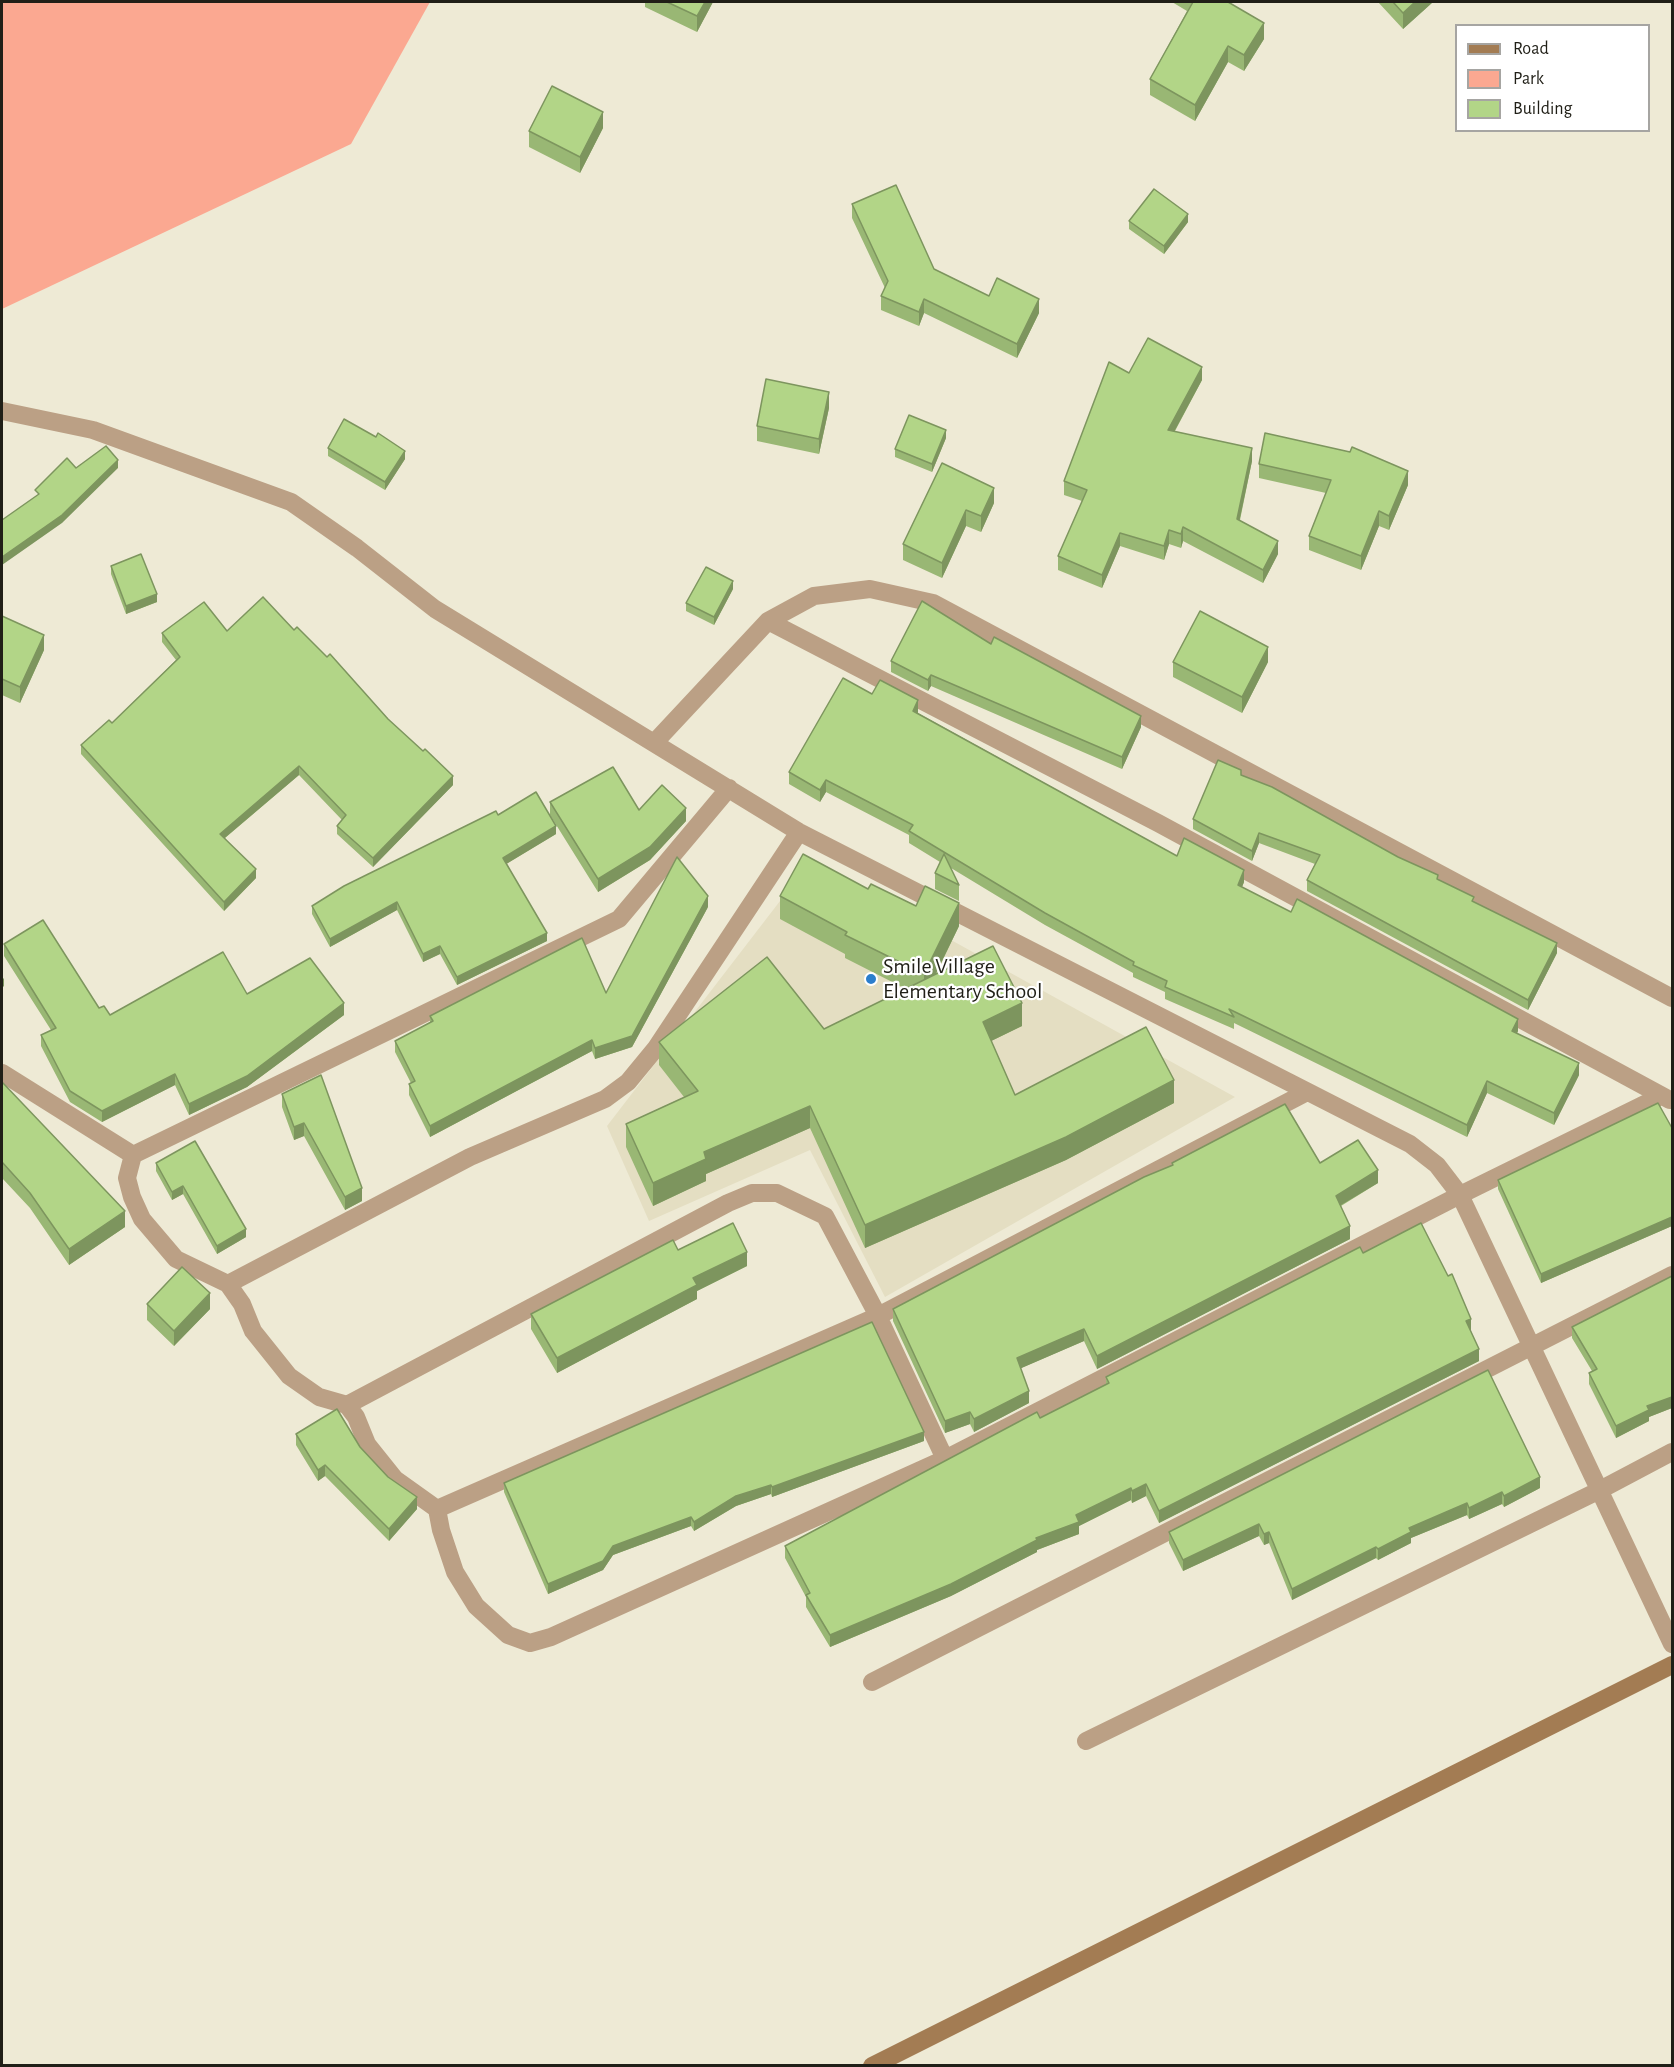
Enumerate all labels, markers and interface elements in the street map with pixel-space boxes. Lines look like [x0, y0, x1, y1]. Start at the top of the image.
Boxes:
legend [1455, 24, 1650, 132]
text: Road [1513, 40, 1549, 58]
text: Park [1513, 70, 1544, 88]
text: Building [1513, 100, 1572, 118]
place label: Smile Village Elementary School [883, 953, 1042, 1004]
marker: Smile Village Elementary School [864, 972, 878, 986]

